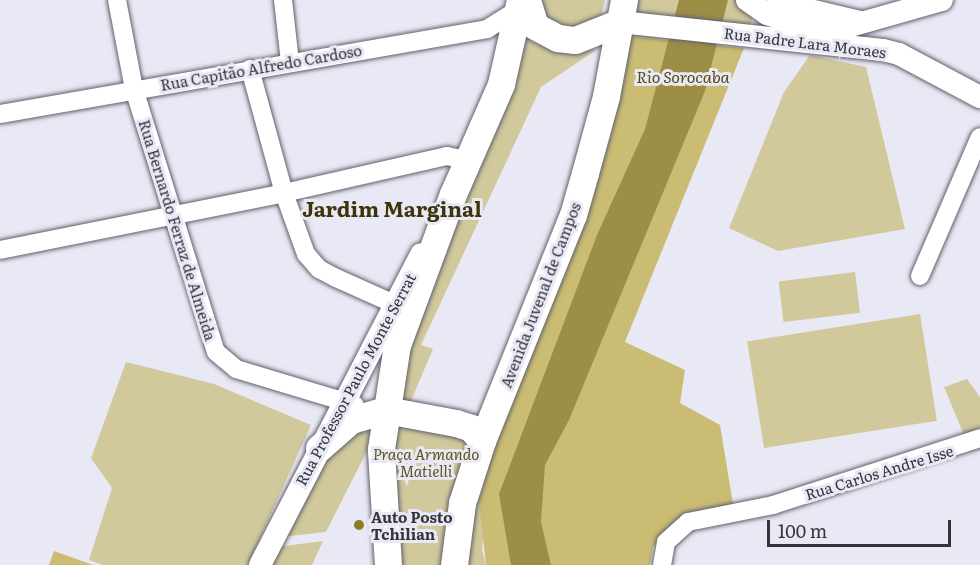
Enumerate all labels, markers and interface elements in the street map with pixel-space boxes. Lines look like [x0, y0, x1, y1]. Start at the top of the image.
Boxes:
street label: Rua Padre Lara Moraes [723, 23, 887, 61]
street label: Rua Capitão Alfredo Cardoso [159, 40, 363, 94]
water label: Rio Sorocaba [636, 66, 730, 86]
street label: Rua Bernardo Ferraz de Almeida [136, 117, 220, 343]
district label: Jardim Marginal [302, 195, 482, 221]
street label: Avenida Juvenal de Campos [496, 200, 584, 390]
street label: Rua Professor Paulo Monte Serrat [291, 270, 419, 488]
street label: Rua Carlos Andre Isse [803, 441, 955, 503]
park label: Praça Armando Matielli [373, 444, 479, 479]
place label: Auto Posto Tchilian [371, 507, 453, 542]
scale bar [770, 508, 954, 546]
text: 100 m [778, 517, 827, 544]
marker: Auto Posto Tchilian [352, 518, 366, 532]

